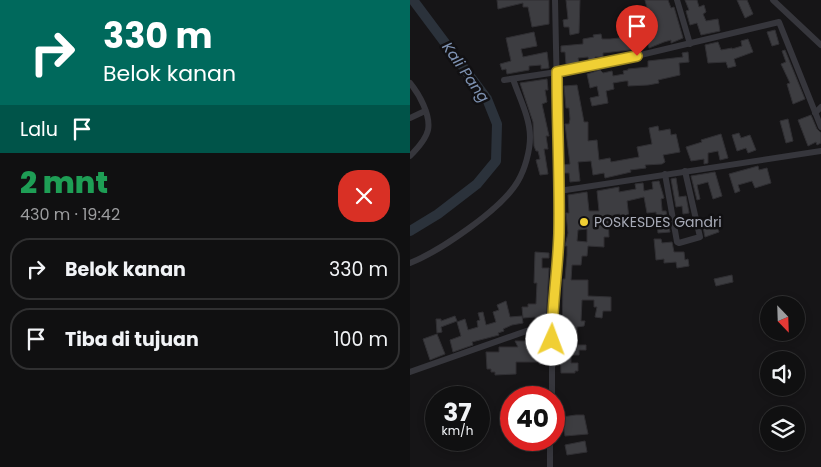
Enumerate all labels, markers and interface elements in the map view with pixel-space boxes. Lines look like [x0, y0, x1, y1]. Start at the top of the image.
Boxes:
pin [616, 5, 658, 56]
text: 330 m [103, 11, 213, 60]
icon: arrive [623, 12, 651, 40]
icon: right [20, 20, 85, 85]
water label: Kali Pang [437, 37, 495, 107]
text: Belok kanan [103, 58, 236, 89]
icon: arrive [68, 115, 96, 143]
text: Lalu [20, 116, 58, 143]
text: 2 mnt [20, 161, 108, 204]
button: close [338, 170, 390, 222]
text: 430 m · 19:42 [20, 203, 120, 226]
place label: POSKESDES Gandri [594, 212, 722, 232]
marker: POSKESDES Gandri [578, 216, 590, 228]
icon: right [22, 255, 50, 283]
text: Belok kanan [65, 256, 186, 283]
text: 330 m [329, 256, 388, 283]
north arrow [760, 296, 805, 341]
map controls [760, 296, 805, 451]
position arrow [525, 313, 577, 365]
icon: arrive [22, 325, 50, 353]
text: Tiba di tujuan [65, 326, 199, 353]
text: 100 m [333, 326, 388, 353]
button: sound [760, 351, 805, 396]
speed limit sign: 40 [500, 386, 565, 451]
text: 37 [443, 395, 472, 430]
button: layers [760, 406, 805, 451]
text: km/h [442, 422, 473, 439]

